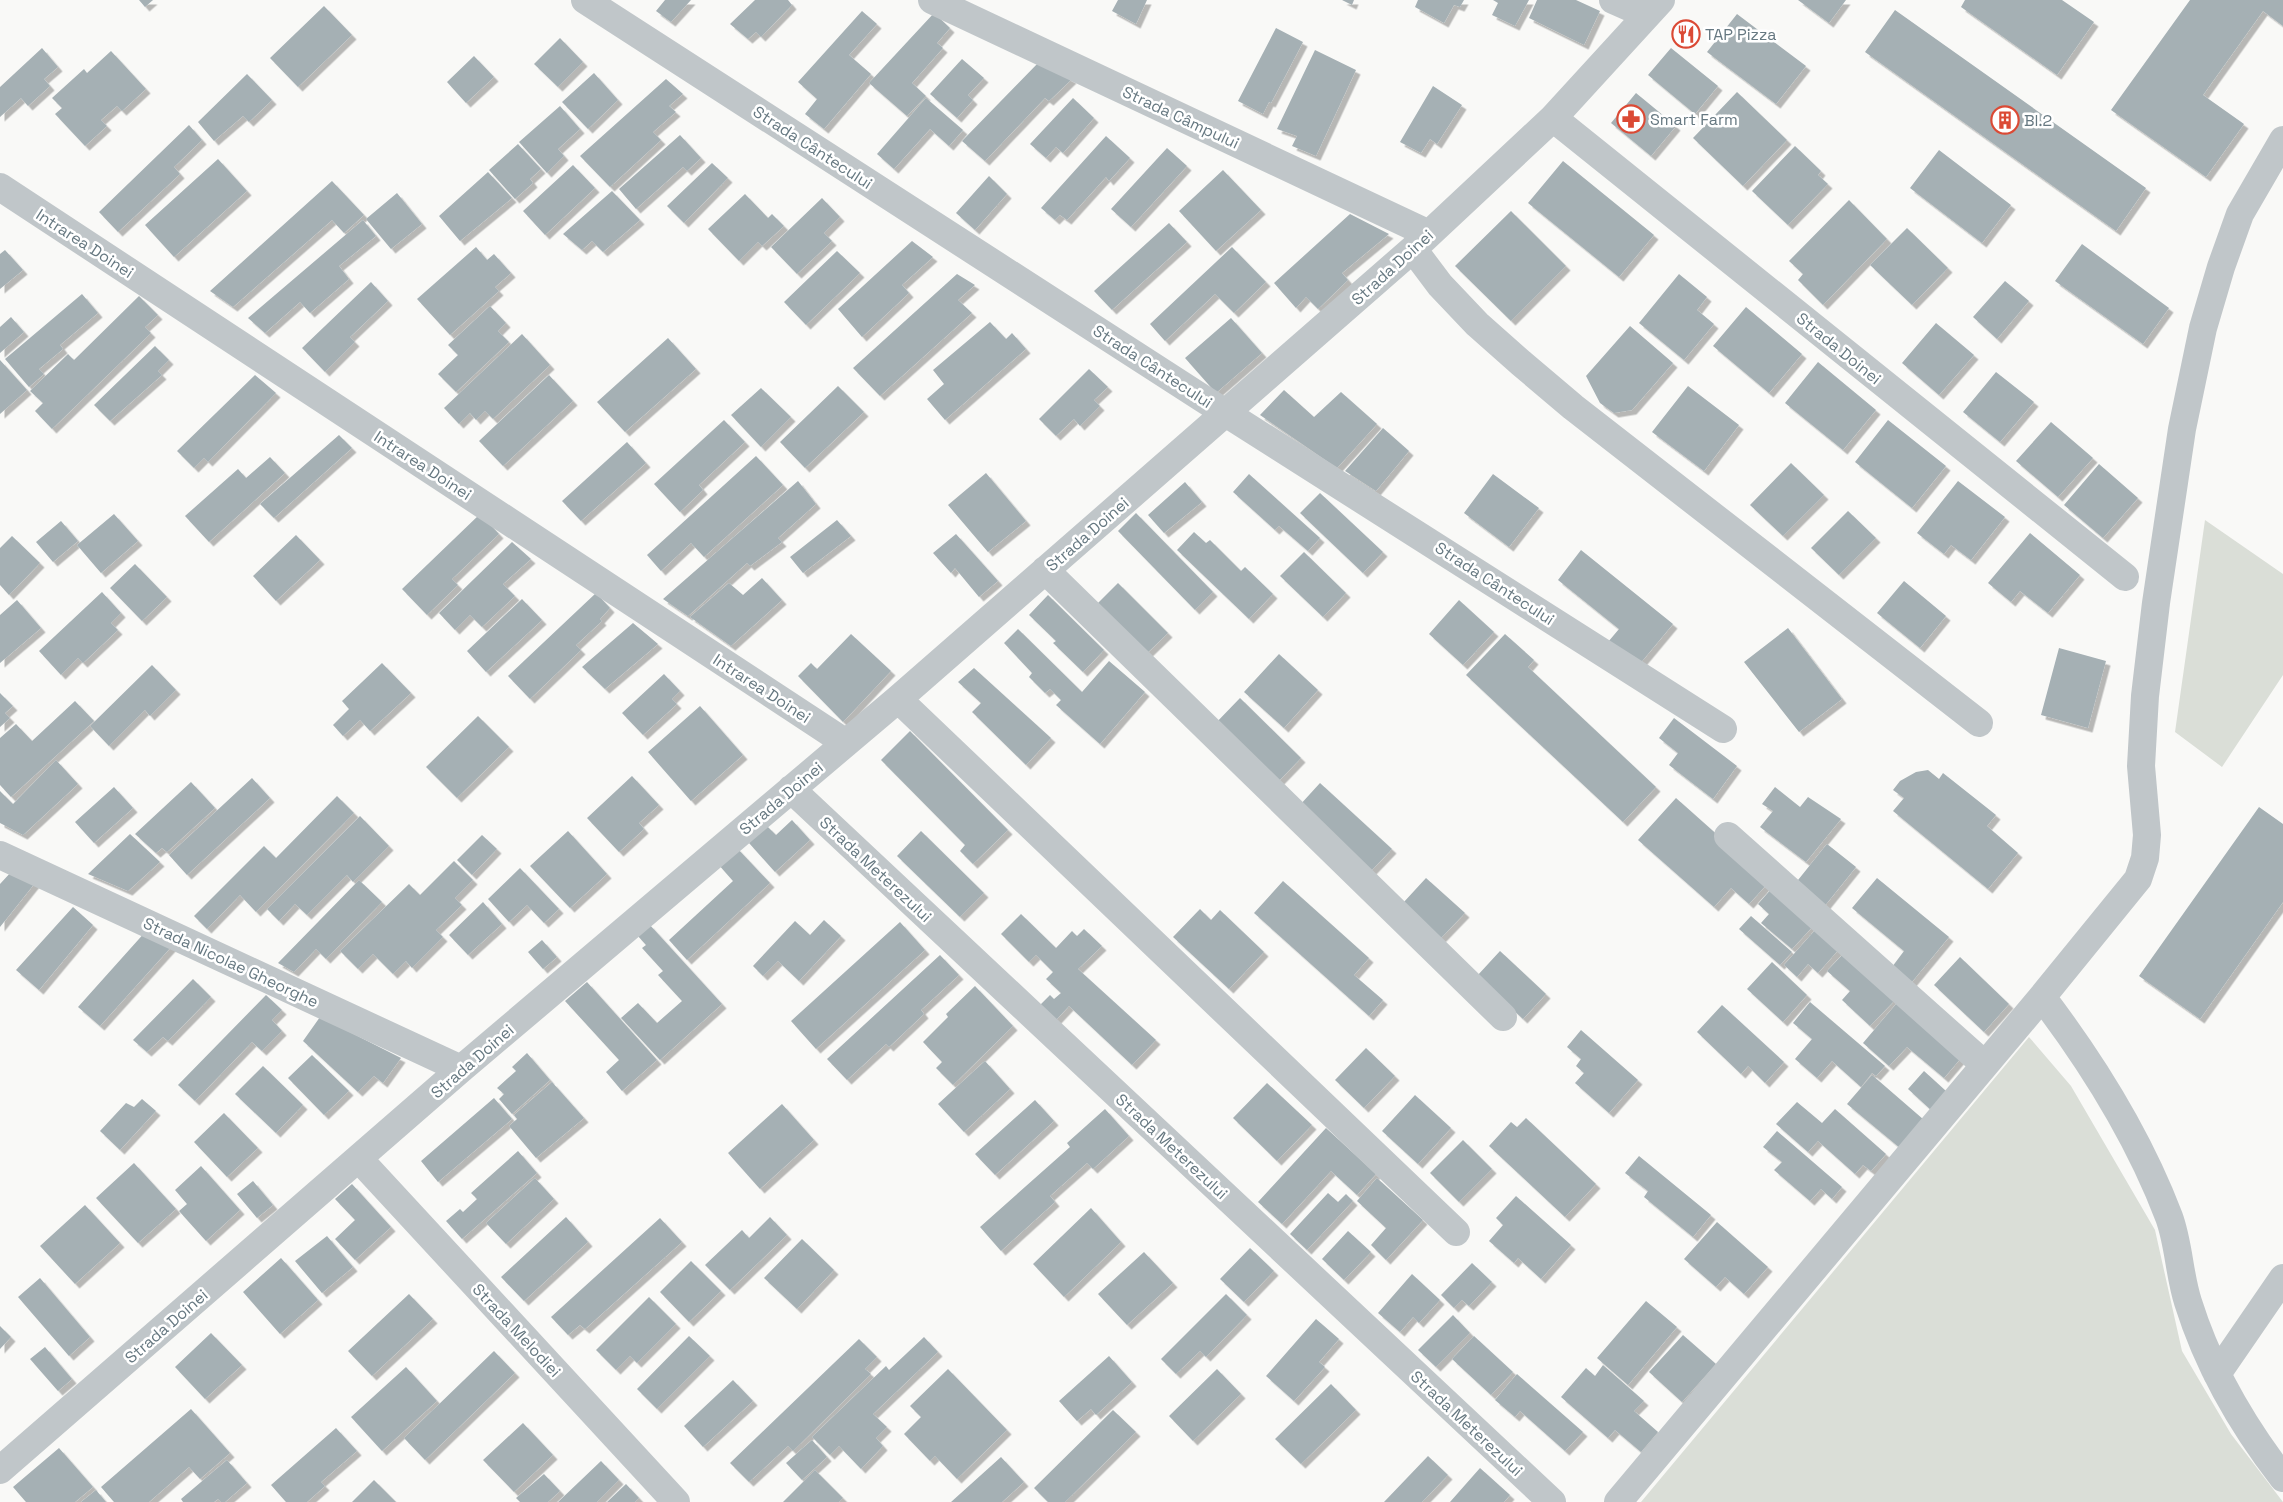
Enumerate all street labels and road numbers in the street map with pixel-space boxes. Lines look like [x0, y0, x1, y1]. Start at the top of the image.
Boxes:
street label: Strada Câmpului [1119, 81, 1243, 154]
street label: Strada Cântecului [749, 101, 876, 194]
street label: Intrarea Doinei [32, 204, 137, 283]
street label: Strada Doinei [1347, 225, 1438, 310]
street label: Strada Doinei [1792, 308, 1885, 389]
street label: Strada Cântecului [1089, 320, 1216, 413]
street label: Intrarea Doinei [370, 426, 475, 505]
street label: Strada Doinei [1042, 493, 1133, 576]
street label: Strada Cântecului [1431, 537, 1558, 630]
street label: Intrarea Doinei [709, 649, 814, 728]
street label: Strada Doinei [735, 757, 828, 840]
street label: Strada Meterezului [815, 812, 936, 927]
street label: Strada Nicolae Gheorghe [140, 913, 322, 1012]
street label: Strada Doinei [427, 1020, 518, 1103]
street label: Strada Meterezului [1111, 1089, 1232, 1204]
street label: Strada Melodiei [468, 1279, 565, 1381]
street label: Strada Doinei [121, 1285, 212, 1368]
street label: Strada Meterezului [1406, 1366, 1527, 1481]

